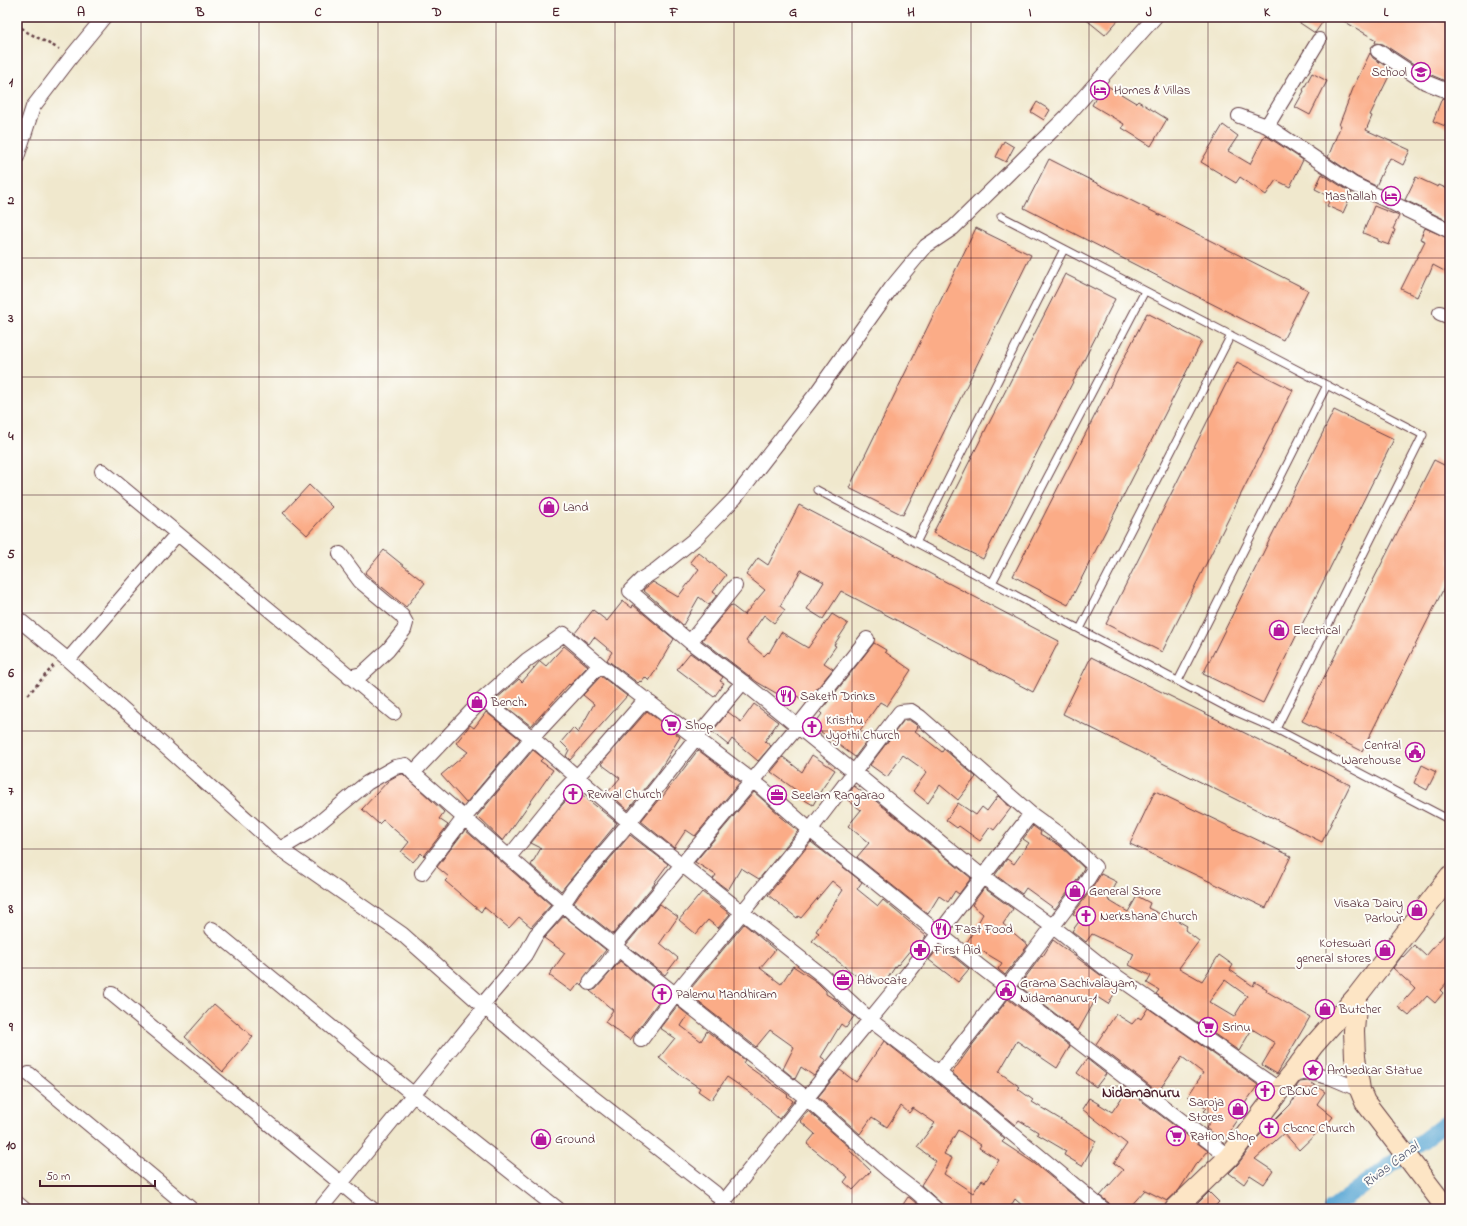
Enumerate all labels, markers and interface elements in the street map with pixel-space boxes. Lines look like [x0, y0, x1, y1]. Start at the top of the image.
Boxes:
text: A [77, 3, 85, 22]
text: B [195, 3, 205, 22]
text: C [314, 3, 322, 22]
text: D [431, 3, 442, 22]
text: E [552, 3, 560, 22]
text: F [669, 3, 679, 22]
text: G [789, 3, 797, 22]
text: H [907, 3, 915, 22]
text: I [1028, 3, 1032, 22]
text: J [1146, 3, 1152, 22]
text: K [1264, 3, 1271, 22]
text: L [1384, 3, 1390, 22]
school or university icon: School [1410, 61, 1432, 83]
place label: School [1371, 63, 1407, 82]
text: 1 [9, 73, 14, 92]
hotel icon: Homes & Villas [1089, 79, 1111, 101]
place label: Homes & Villas [1114, 81, 1191, 100]
hotel icon: Mashallah [1380, 185, 1402, 207]
place label: Mashallah [1325, 187, 1377, 206]
text: 2 [7, 191, 15, 210]
text: 3 [7, 309, 14, 328]
text: 4 [7, 427, 14, 446]
shop icon: Land [538, 496, 560, 518]
place label: Land [563, 498, 589, 517]
text: 5 [7, 545, 15, 564]
shop icon: Electrical [1268, 619, 1290, 641]
place label: Electrical [1293, 621, 1340, 640]
text: 6 [7, 664, 14, 683]
restaurant icon: Saketh Drinks [775, 685, 797, 707]
place label: Saketh Drinks [800, 687, 876, 706]
shop icon: Bench. [466, 691, 488, 713]
place label: Bench. [490, 693, 527, 712]
place label: Kristhu Jyothi Church [826, 711, 900, 746]
supermarket icon: Shop [660, 714, 682, 736]
place label: Shop [685, 716, 713, 735]
church icon: Kristhu Jyothi Church [801, 716, 823, 738]
place label: Central Warehouse [1341, 736, 1401, 770]
public building icon: Central Warehouse [1404, 741, 1426, 763]
text: 7 [8, 782, 14, 801]
church icon: Revival Church [562, 783, 584, 805]
office icon: Seelam Rangarao [766, 784, 788, 806]
place label: Revival Church [587, 785, 662, 804]
place label: Seelam Rangarao [791, 786, 885, 806]
shop icon: General Store [1064, 880, 1086, 902]
place label: General Store [1089, 882, 1161, 901]
place label: Visaka Dairy Parlour [1333, 894, 1404, 928]
shop icon: Visaka Dairy Parlour [1406, 899, 1428, 921]
text: 8 [8, 900, 14, 919]
church icon: Nerkshana Church [1075, 905, 1097, 927]
place label: Nerkshana Church [1100, 907, 1198, 926]
restaurant icon: Fast Food [930, 918, 952, 940]
place label: Fast Food [954, 920, 1013, 939]
place label: Koteswari general stores [1295, 934, 1371, 969]
pharmacy icon: First Aid [909, 939, 931, 961]
shop icon: Koteswari general stores [1374, 939, 1396, 961]
place label: First Aid [933, 941, 981, 960]
office icon: Advocate [832, 969, 854, 991]
place label: Advocate [857, 971, 907, 990]
place label: Grama Sachivalayam, Nidamanuru-1 [1020, 974, 1137, 1008]
public building icon: Grama Sachivalayam, Nidamanuru-1 [995, 979, 1017, 1001]
church icon: Palemu Mandhiram [651, 983, 673, 1005]
place label: Palemu Mandhiram [676, 985, 777, 1004]
shop icon: Butcher [1314, 998, 1336, 1020]
place label: Butcher [1338, 1000, 1382, 1019]
supermarket icon: Srinu [1197, 1016, 1219, 1038]
text: 9 [8, 1018, 14, 1037]
place label: Srinu [1222, 1018, 1251, 1037]
place icon: Ambedkar Statue [1302, 1059, 1324, 1081]
place label: Ambedkar Statue [1327, 1061, 1423, 1080]
church icon: CBCNC [1254, 1080, 1276, 1102]
district label: Nidamanuru [1102, 1082, 1181, 1104]
place label: CBCNC [1279, 1082, 1318, 1101]
place label: Saroja Stores [1188, 1093, 1224, 1127]
shop icon: Saroja Stores [1227, 1098, 1249, 1120]
church icon: Cbcnc Church [1258, 1117, 1280, 1139]
place label: Cbcnc Church [1283, 1119, 1355, 1138]
supermarket icon: Ration Shop [1165, 1125, 1187, 1147]
place label: Ration Shop [1190, 1127, 1256, 1146]
shop icon: Ground [530, 1128, 552, 1150]
place label: Ground [555, 1130, 596, 1149]
text: 10 [6, 1136, 16, 1155]
water label: Rivas Canal [1358, 1136, 1425, 1193]
scale bar [40, 1162, 155, 1188]
text: 50 m [46, 1168, 70, 1186]

